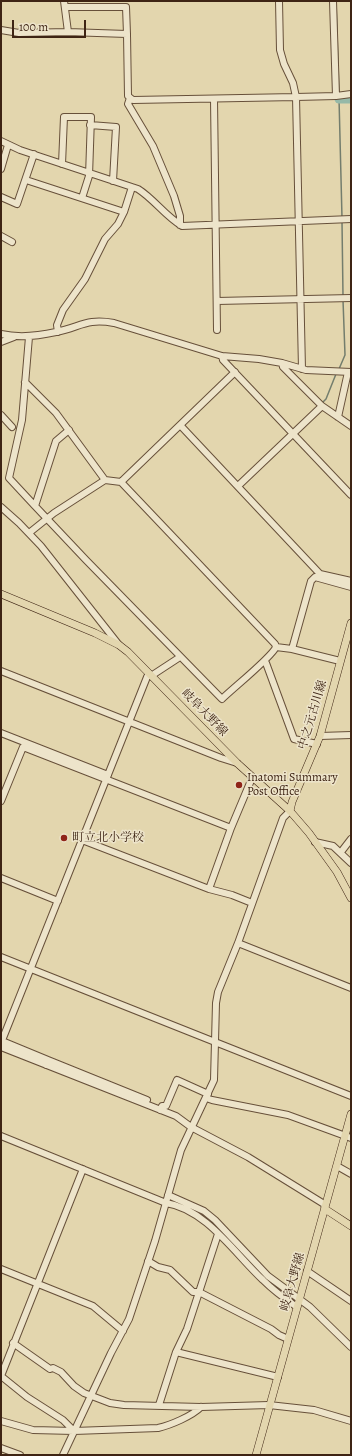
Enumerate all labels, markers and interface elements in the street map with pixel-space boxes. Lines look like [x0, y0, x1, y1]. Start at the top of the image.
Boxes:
scale bar [14, 12, 88, 38]
text: 100 m [19, 19, 48, 35]
street label: 中之元古川線 [296, 678, 330, 752]
street label: 岐阜大野線 [178, 686, 230, 740]
place label: Inatomi Summary Post Office [247, 771, 338, 799]
marker: Inatomi Summary Post Office [234, 780, 244, 790]
place label: 町立北小学校 [72, 831, 144, 845]
marker: 町立北小学校 [59, 833, 69, 843]
street label: 岐阜大野線 [278, 1251, 308, 1313]

